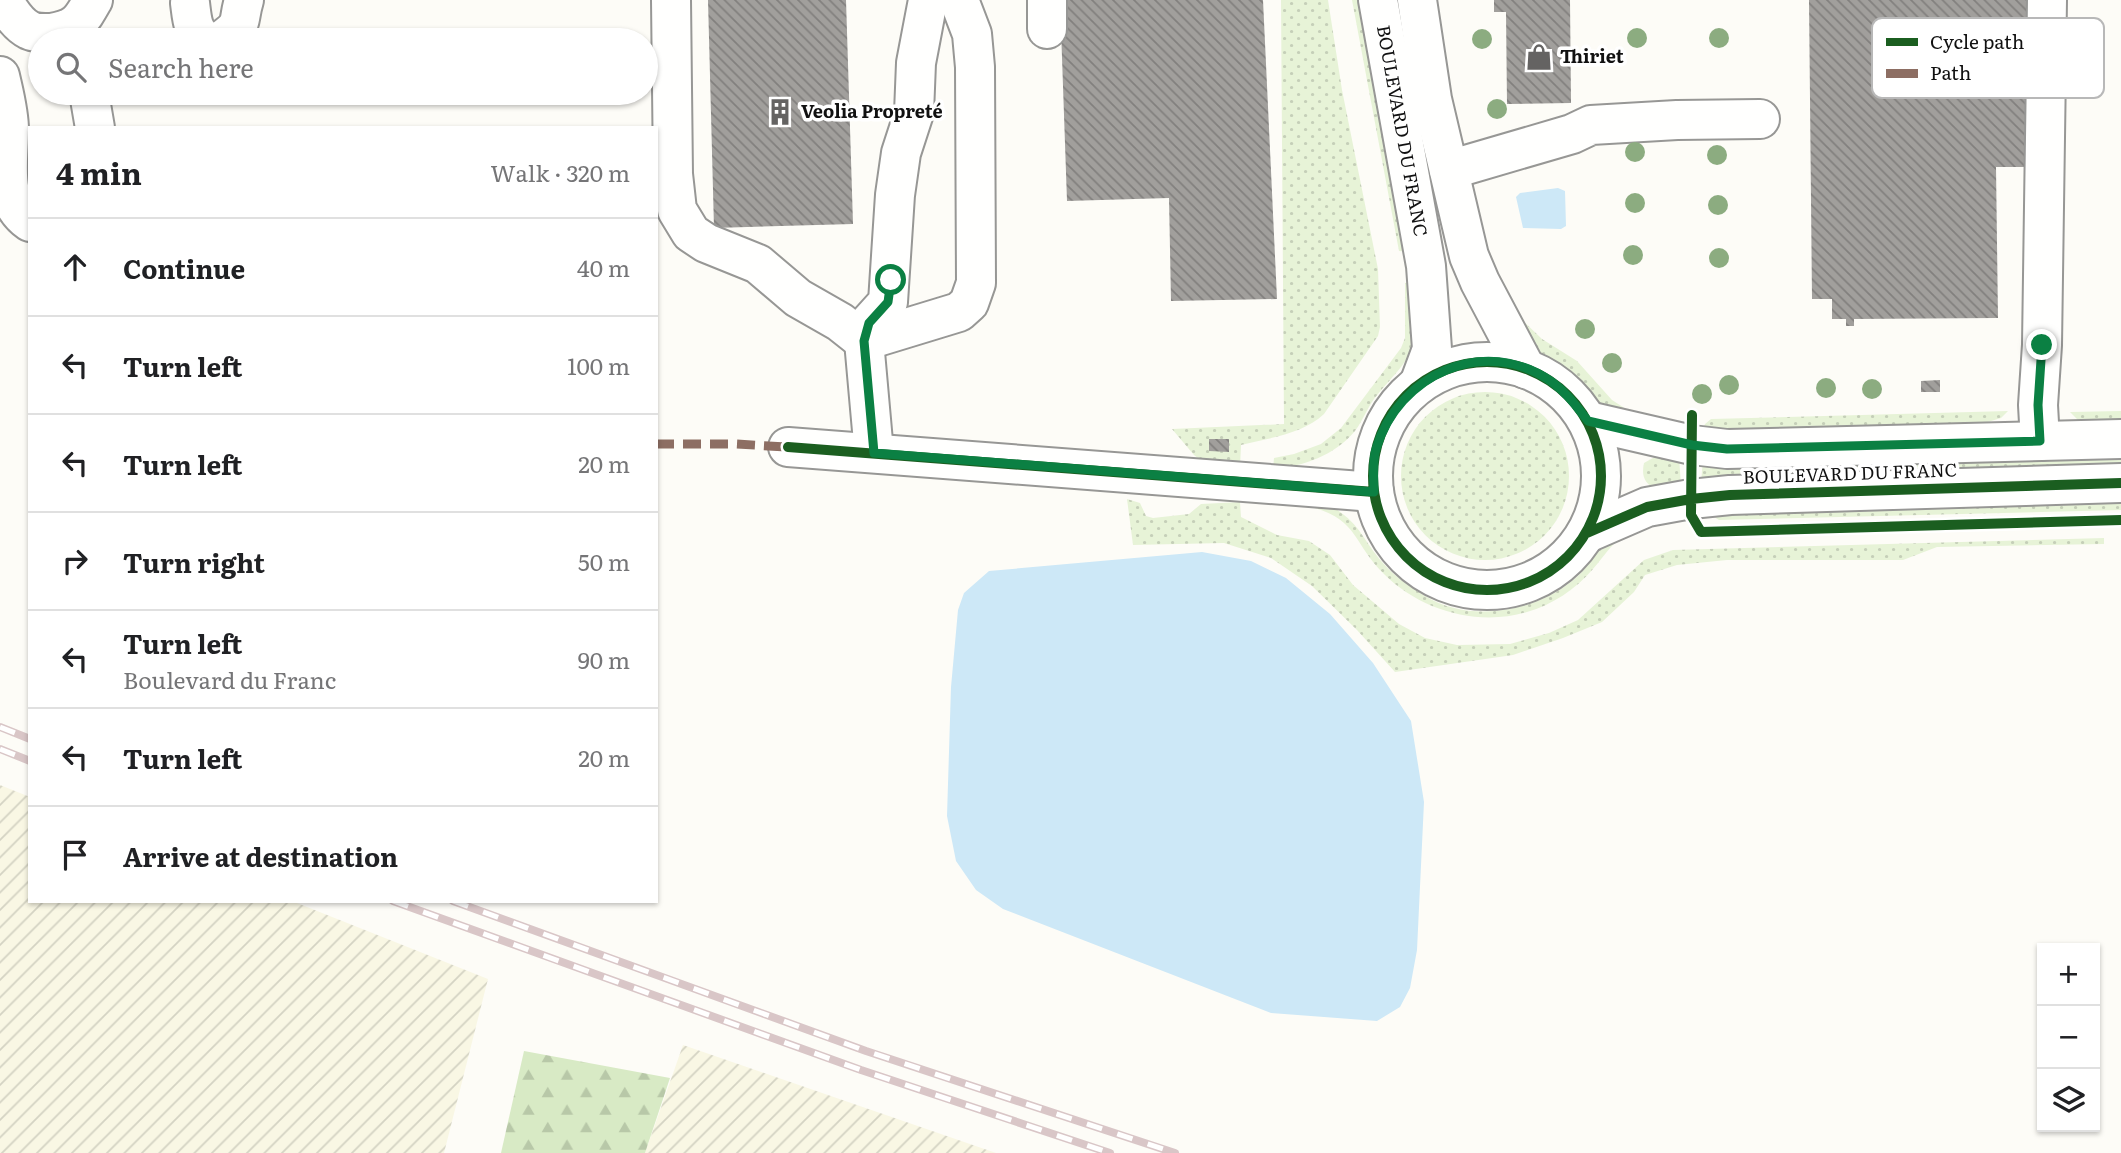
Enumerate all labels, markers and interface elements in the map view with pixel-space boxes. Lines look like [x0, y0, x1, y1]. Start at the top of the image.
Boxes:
legend [1872, 18, 2104, 98]
street label: BOULEVARD DU FRANC [1371, 23, 1435, 239]
text: Cycle path [1930, 27, 2024, 55]
search box [28, 28, 658, 105]
shop icon: Thiriet [1524, 42, 1554, 72]
place label: Thiriet [1560, 42, 1624, 69]
text: Search here [108, 47, 254, 86]
icon: search [52, 48, 90, 86]
text: Path [1930, 58, 1971, 86]
building icon: Veolia Propreté [765, 97, 795, 127]
place label: Veolia Propreté [801, 97, 943, 124]
text: 4 min [56, 150, 142, 194]
text: Walk · 320 m [491, 155, 630, 189]
icon: ahead [56, 248, 94, 286]
text: Continue [123, 248, 245, 287]
text: 40 m [577, 250, 630, 284]
route start [875, 264, 906, 295]
route end [2026, 329, 2057, 360]
icon: left [56, 346, 94, 384]
text: Turn left [123, 346, 242, 385]
text: 100 m [567, 348, 630, 382]
icon: left [56, 444, 94, 482]
text: Turn left [123, 444, 242, 483]
text: 20 m [578, 446, 630, 480]
street label: BOULEVARD DU FRANC [1742, 455, 1958, 490]
icon: right [56, 542, 94, 580]
text: Turn right [123, 542, 265, 581]
text: 50 m [578, 544, 630, 578]
text: Turn left [123, 623, 242, 662]
icon: left [56, 640, 94, 678]
text: 90 m [578, 642, 630, 676]
text: Boulevard du Franc [123, 662, 336, 696]
icon: left [56, 738, 94, 776]
text: Turn left [123, 738, 242, 777]
text: 20 m [578, 740, 630, 774]
icon: arrive [56, 836, 94, 874]
text: Arrive at destination [123, 836, 398, 875]
map controls [2037, 943, 2100, 1132]
button: + [2037, 943, 2100, 1006]
button: − [2037, 1006, 2100, 1069]
button: layers [2037, 1069, 2100, 1132]

